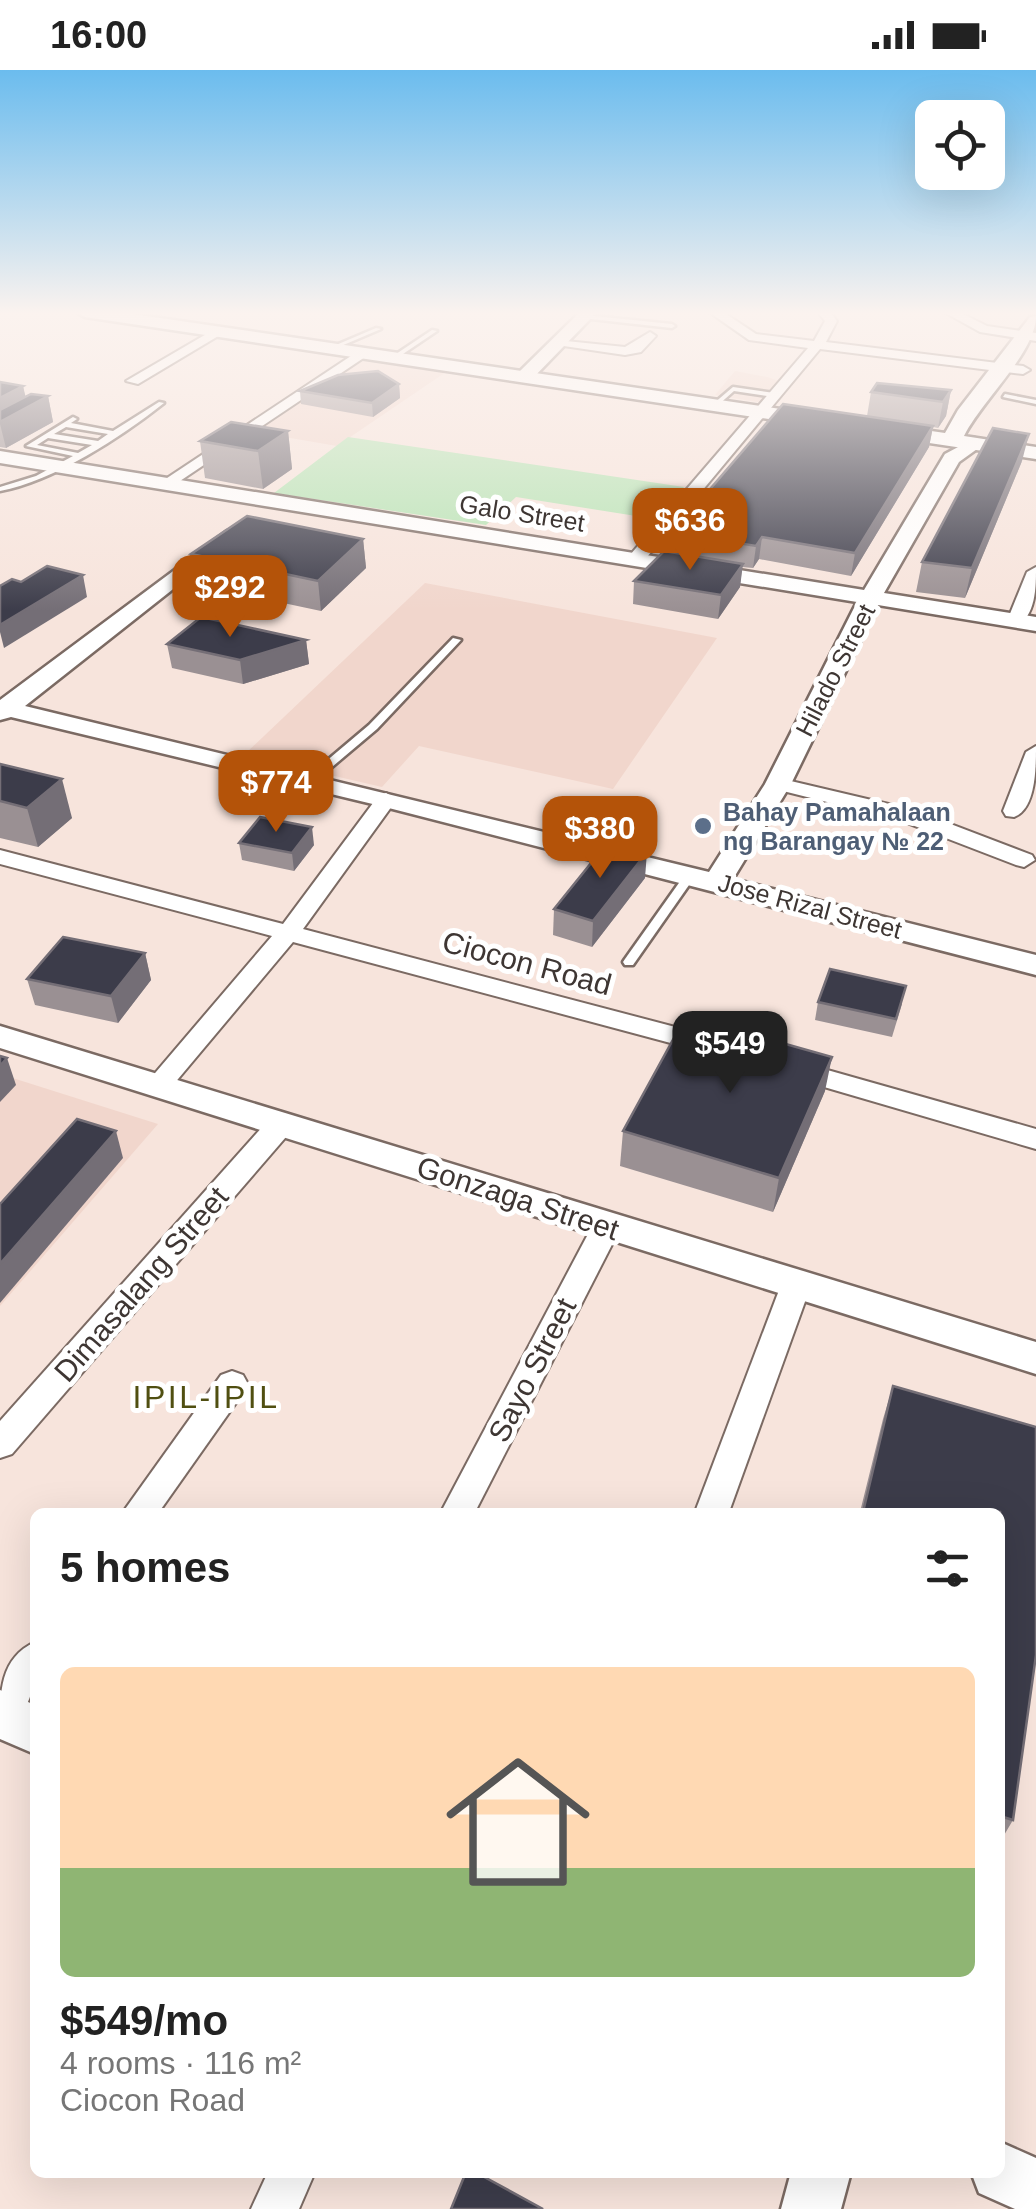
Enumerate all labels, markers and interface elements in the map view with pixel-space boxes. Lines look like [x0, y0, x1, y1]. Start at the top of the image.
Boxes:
text: 16:00 [50, 14, 147, 56]
map controls [915, 100, 1005, 190]
button: locate [915, 100, 1005, 190]
pin: $636 [631, 488, 749, 573]
street label: Galo Street [457, 489, 587, 537]
text: $636 [654, 502, 726, 538]
pin: $292 [171, 555, 289, 640]
text: $292 [194, 569, 266, 605]
street label: Hilado Street [790, 599, 880, 741]
pin: $774 [217, 750, 335, 835]
text: $774 [240, 764, 312, 800]
pin: $380 [541, 796, 659, 881]
place label: Bahay Pamahalaan ng Barangay № 22 [723, 798, 951, 855]
text: $380 [564, 810, 636, 846]
marker: Bahay Pamahalaan ng Barangay № 22 [692, 815, 714, 837]
street label: Jose Rizal Street [715, 868, 905, 944]
street label: Ciocon Road [439, 925, 615, 1001]
pin: $549 [671, 1011, 789, 1096]
text: $549 [694, 1025, 766, 1061]
street label: Gonzaga Street [413, 1150, 624, 1246]
street label: Dimasalang Street [48, 1180, 235, 1388]
street label: Sayo Street [482, 1292, 583, 1447]
district label: IPIL-IPIL [133, 1379, 280, 1415]
icon: filters [920, 1541, 975, 1596]
text: 5 homes [60, 1544, 230, 1591]
icon: home [428, 1732, 608, 1912]
text: $549/mo [60, 1997, 228, 2044]
text: 4 rooms · 116 m² [60, 2045, 301, 2081]
text: Ciocon Road [60, 2082, 245, 2118]

